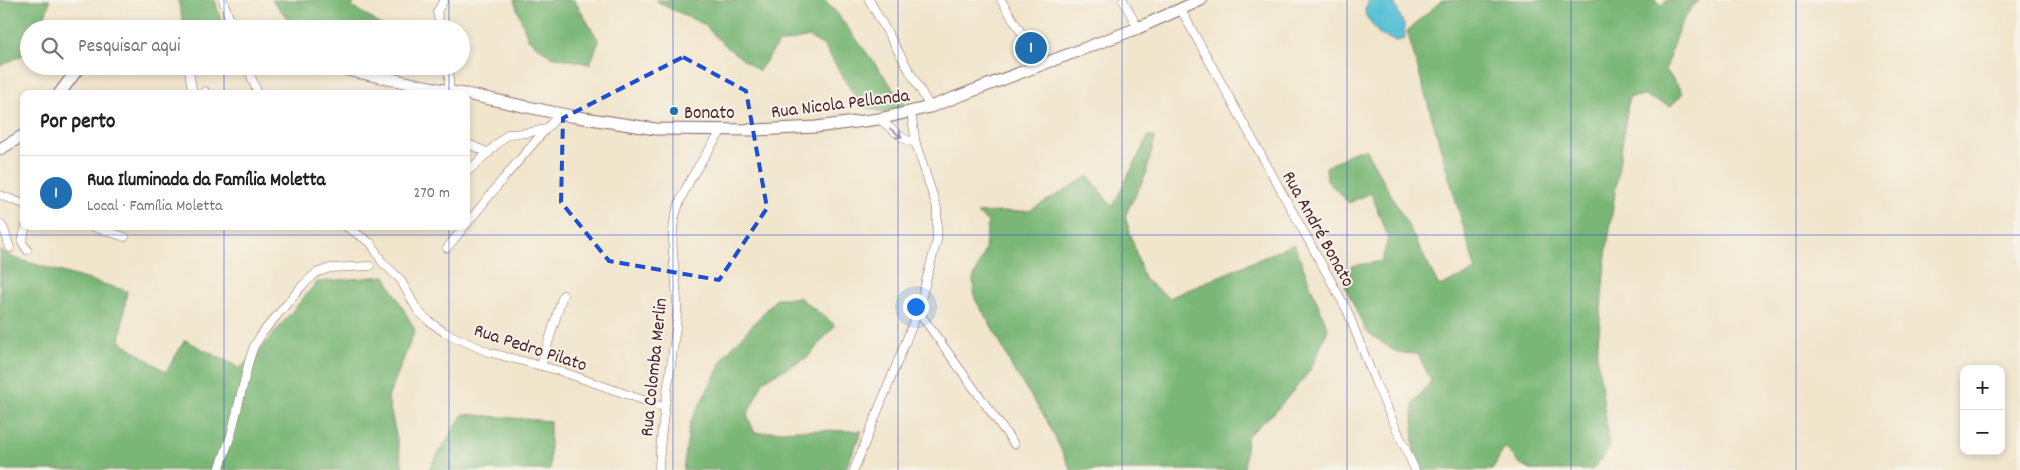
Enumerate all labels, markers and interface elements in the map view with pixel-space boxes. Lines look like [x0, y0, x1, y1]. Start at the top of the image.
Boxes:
search box [20, 20, 470, 75]
pin: 1 [1015, 29, 1047, 67]
icon: search [38, 34, 66, 62]
text: Pesquisar aqui [78, 34, 180, 61]
street label: Rua Nicola Pellanda [770, 83, 912, 127]
place label: Bonato [684, 101, 735, 128]
marker: Bonato [668, 105, 680, 117]
text: Por perto [40, 108, 115, 138]
one-way arrow [889, 128, 903, 138]
street label: Rua André Bonato [1274, 167, 1360, 293]
text: Rua Iluminada da Família Moletta [87, 168, 325, 195]
text: 1 [54, 182, 58, 205]
text: 270 m [414, 182, 450, 205]
text: Local · Família Moletta [87, 195, 223, 218]
your location [903, 294, 929, 320]
street label: Rua Colomba Merlin [635, 297, 676, 438]
street label: Rua Pedro Pilato [470, 318, 590, 380]
map controls [1960, 365, 2005, 455]
button: + [1960, 365, 2005, 410]
button: − [1960, 410, 2005, 455]

